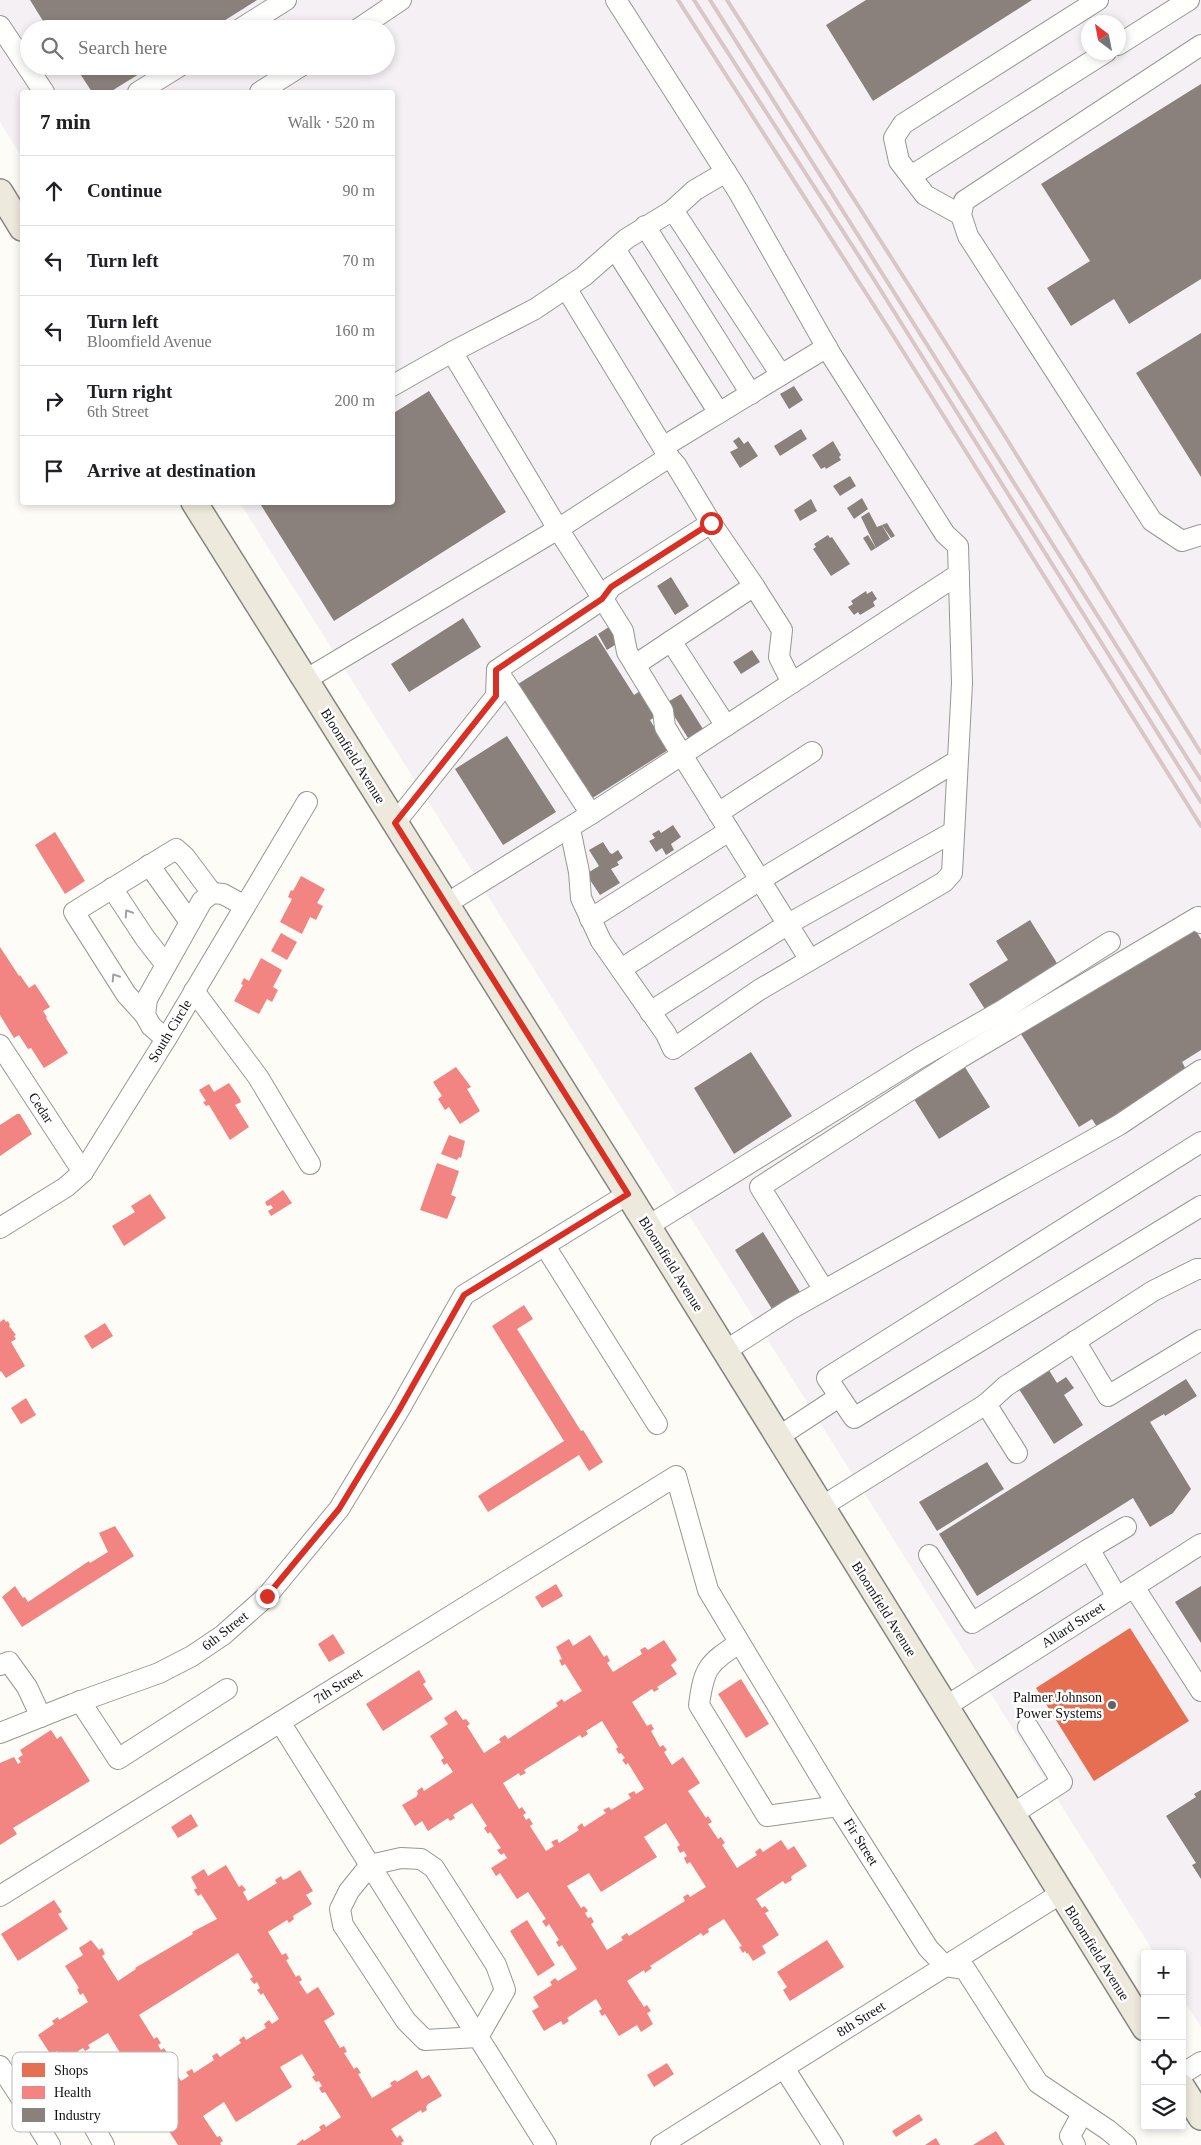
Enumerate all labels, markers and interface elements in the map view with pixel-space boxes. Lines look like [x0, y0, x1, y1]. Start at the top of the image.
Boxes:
north arrow [1081, 15, 1126, 60]
search box [20, 20, 395, 75]
icon: search [38, 34, 66, 62]
text: Search here [78, 37, 167, 58]
text: 7 min [40, 110, 91, 134]
text: Walk · 520 m [288, 114, 375, 131]
icon: ahead [40, 177, 68, 205]
text: Continue [87, 180, 162, 201]
text: 90 m [343, 182, 375, 199]
icon: left [40, 247, 68, 275]
text: Turn left [87, 250, 159, 271]
text: 70 m [343, 252, 375, 269]
text: Turn left [87, 311, 159, 332]
icon: left [40, 317, 68, 345]
text: 160 m [335, 322, 375, 339]
text: Bloomfield Avenue [87, 333, 212, 350]
text: Turn right [87, 381, 172, 402]
icon: right [40, 387, 68, 415]
text: 200 m [335, 392, 375, 409]
text: 6th Street [87, 403, 149, 420]
icon: arrive [40, 457, 68, 485]
text: Arrive at destination [87, 460, 256, 481]
route start [700, 512, 723, 535]
street label: Bloomfield Avenue [318, 706, 388, 806]
one-way arrow [125, 909, 135, 918]
one-way arrow [112, 973, 121, 982]
street label: South Circle [145, 997, 195, 1065]
street label: Cedar [26, 1090, 57, 1126]
street label: Bloomfield Avenue [636, 1214, 706, 1314]
street label: Bloomfield Avenue [849, 1559, 919, 1659]
route end [256, 1585, 279, 1608]
street label: Allard Street [1039, 1599, 1107, 1651]
street label: 6th Street [199, 1608, 251, 1654]
street label: 7th Street [311, 1665, 365, 1707]
place label: Palmer Johnson Power Systems [1013, 1690, 1102, 1721]
marker: Palmer Johnson Power Systems [1106, 1699, 1118, 1711]
street label: Fir Street [841, 1816, 881, 1868]
street label: Bloomfield Avenue [1062, 1903, 1132, 2003]
map controls [1141, 1950, 1186, 2130]
button: + [1141, 1950, 1186, 1995]
button: − [1141, 1995, 1186, 2040]
street label: 8th Street [834, 1998, 888, 2040]
button: locate [1141, 2040, 1186, 2085]
legend [12, 2052, 178, 2132]
text: Shops [54, 2063, 88, 2078]
text: Health [54, 2085, 91, 2100]
button: layers [1141, 2085, 1186, 2130]
text: Industry [54, 2108, 101, 2123]

